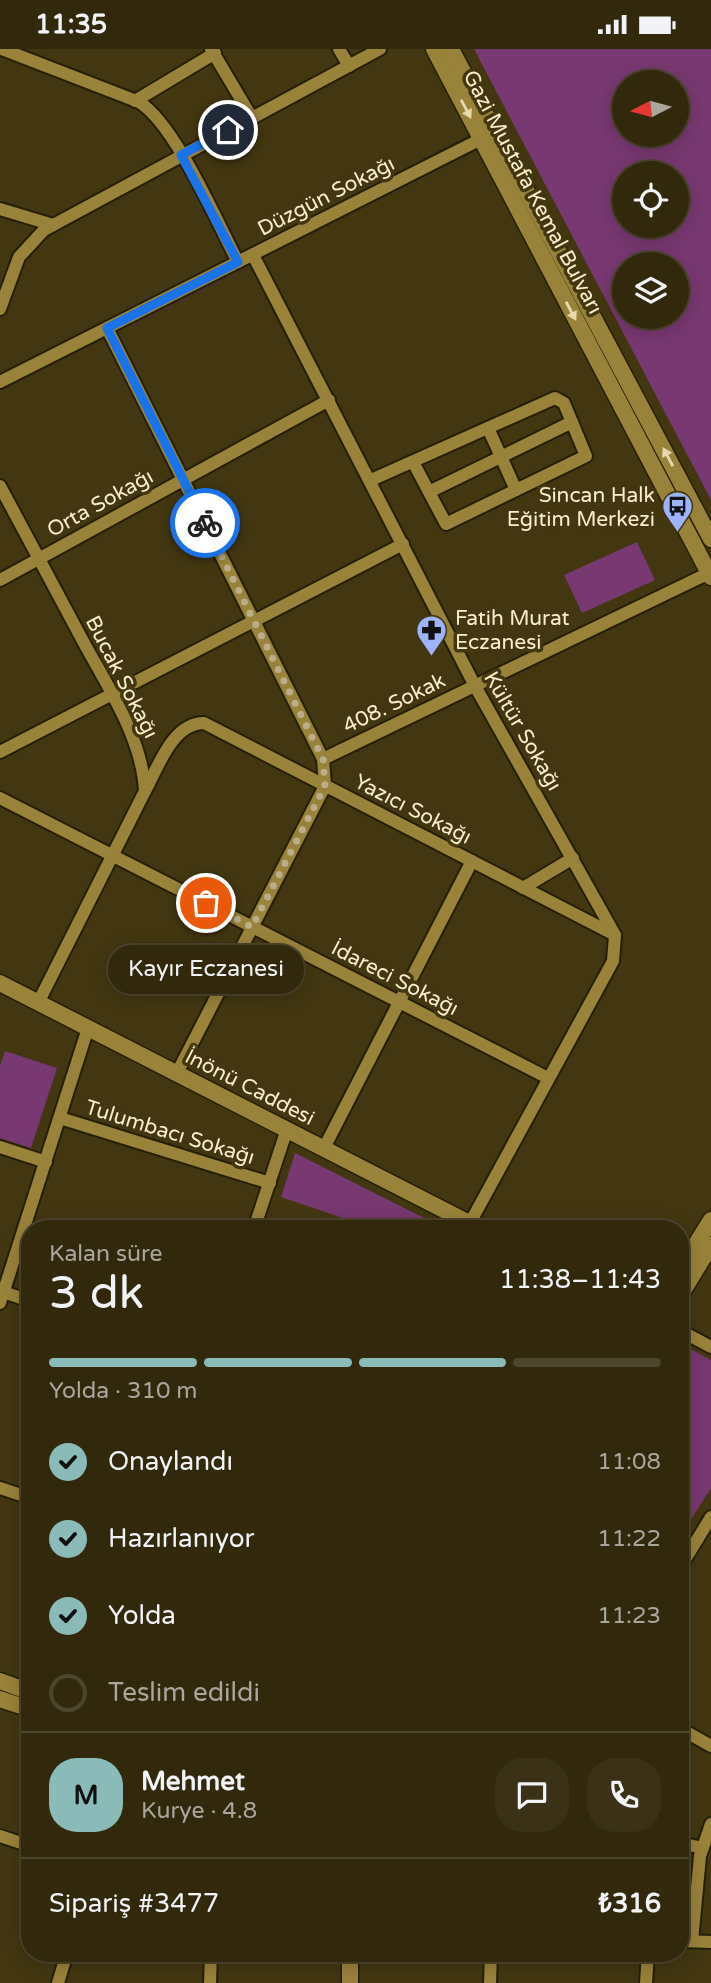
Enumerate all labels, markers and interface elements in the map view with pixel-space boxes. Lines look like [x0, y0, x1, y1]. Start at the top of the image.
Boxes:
text: 11:35 [35, 9, 107, 40]
street label: Gazi Mustafa Kemal Bulvarı [458, 66, 608, 318]
north arrow [612, 70, 690, 147]
map controls [612, 70, 689, 329]
pin [198, 100, 258, 160]
one-way arrow [459, 100, 471, 120]
icon: home [209, 111, 247, 149]
street label: Düzgün Sokağı [254, 151, 399, 242]
button: locate [612, 161, 689, 238]
button: layers [612, 252, 689, 329]
one-way arrow [566, 301, 577, 321]
one-way arrow [662, 446, 674, 466]
street label: Orta Sokağı [43, 464, 158, 543]
place label: Sincan Halk Eğitim Merkezi [507, 483, 655, 532]
courier [170, 488, 240, 558]
bus stop icon: Sincan Halk Eğitim Merkezi [661, 490, 695, 534]
icon: bike [186, 504, 224, 542]
place label: Fatih Murat Eczanesi [455, 606, 570, 655]
street label: Bucak Sokağı [80, 612, 163, 743]
pharmacy icon: Fatih Murat Eczanesi [415, 613, 449, 657]
street label: Kültür Sokağı [478, 667, 567, 795]
street label: 408. Sokak [339, 668, 449, 739]
street label: Yazıcı Sokağı [350, 769, 476, 850]
pin [176, 873, 236, 933]
icon: bag [187, 884, 225, 922]
street label: İdareci Sokağı [327, 936, 463, 1021]
callout: Kayır Eczanesi [108, 945, 304, 994]
text: Kayır Eczanesi [128, 955, 284, 983]
street label: İnönü Caddesi [181, 1044, 319, 1131]
street label: Tulumbacı Sokağı [82, 1095, 258, 1170]
text: Kalan süre [49, 1240, 163, 1268]
text: 11:38–11:43 [499, 1264, 661, 1295]
text: 3 dk [49, 1266, 144, 1321]
text: Yolda · 310 m [49, 1377, 198, 1405]
icon: check [49, 1443, 87, 1481]
text: Onaylandı [108, 1446, 233, 1477]
text: 11:08 [597, 1448, 661, 1476]
icon: check [49, 1520, 87, 1558]
text: Hazırlanıyor [108, 1523, 255, 1554]
text: 11:22 [597, 1525, 661, 1553]
icon: check [49, 1597, 87, 1635]
text: Yolda [108, 1600, 176, 1631]
text: 11:23 [597, 1602, 661, 1630]
text: Teslim edildi [108, 1677, 260, 1708]
button: chat [495, 1758, 569, 1832]
button: phone [587, 1758, 661, 1832]
text: Mehmet [141, 1766, 245, 1797]
text: M [73, 1780, 99, 1811]
text: Kurye · 4.8 [141, 1797, 257, 1825]
text: Sipariş #3477 [49, 1888, 219, 1919]
text: ₺316 [598, 1888, 661, 1919]

